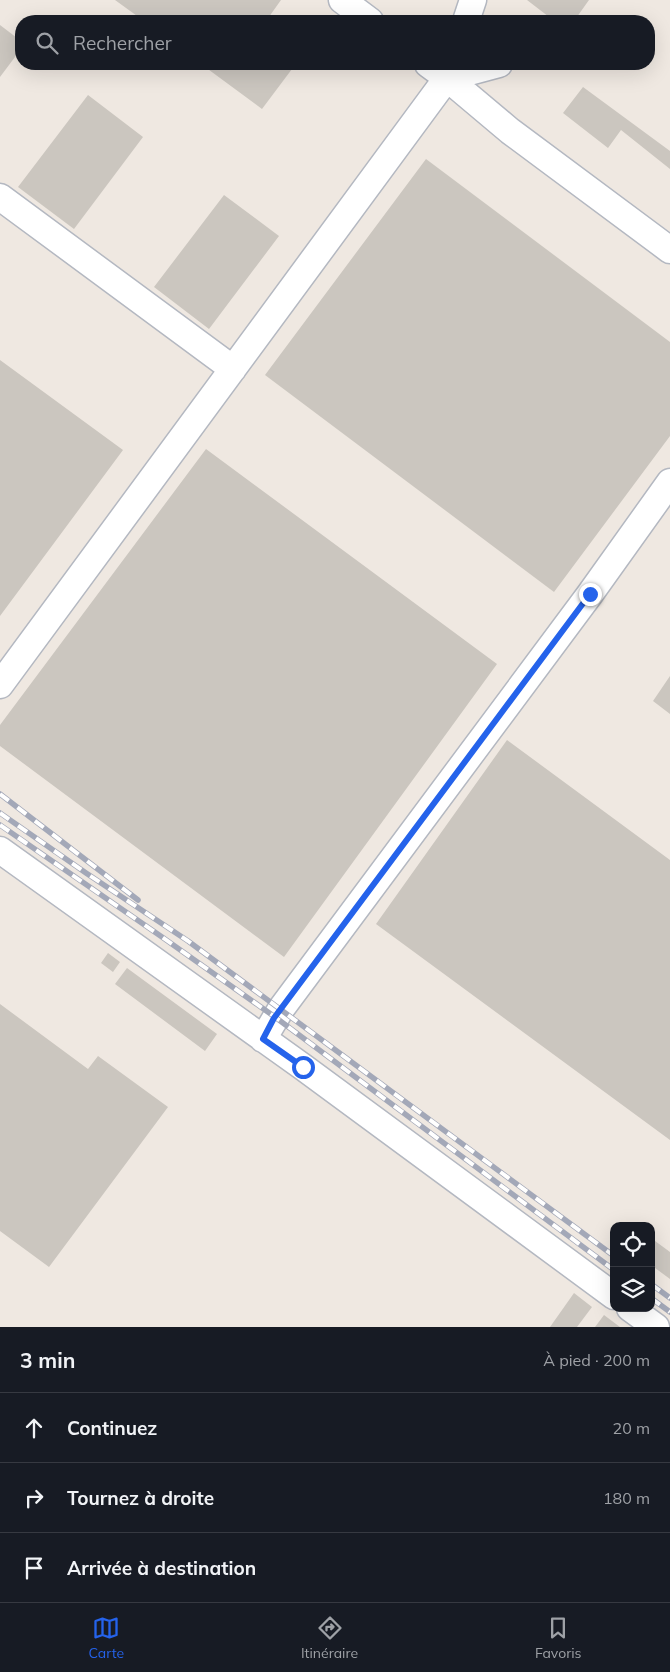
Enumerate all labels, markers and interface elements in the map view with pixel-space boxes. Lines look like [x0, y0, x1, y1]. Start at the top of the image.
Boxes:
search box [15, 15, 655, 70]
icon: search [33, 29, 61, 57]
text: Rechercher [73, 31, 172, 55]
route end [579, 583, 602, 606]
route start [292, 1056, 315, 1079]
map controls [610, 1222, 655, 1312]
button: locate [610, 1222, 655, 1267]
button: layers [610, 1267, 655, 1312]
text: 3 min [20, 1347, 75, 1373]
text: À pied · 200 m [543, 1350, 650, 1370]
icon: ahead [20, 1414, 48, 1442]
text: Continuez [67, 1416, 157, 1440]
text: 20 m [613, 1418, 650, 1438]
icon: right [20, 1484, 48, 1512]
text: Tournez à droite [67, 1486, 214, 1510]
text: 180 m [603, 1488, 650, 1508]
icon: arrive [20, 1554, 48, 1582]
text: Arrivée à destination [67, 1556, 256, 1580]
tab: Carte [88, 1614, 124, 1662]
tab: Itinéraire [301, 1614, 358, 1662]
tab: Favoris [535, 1614, 582, 1662]

